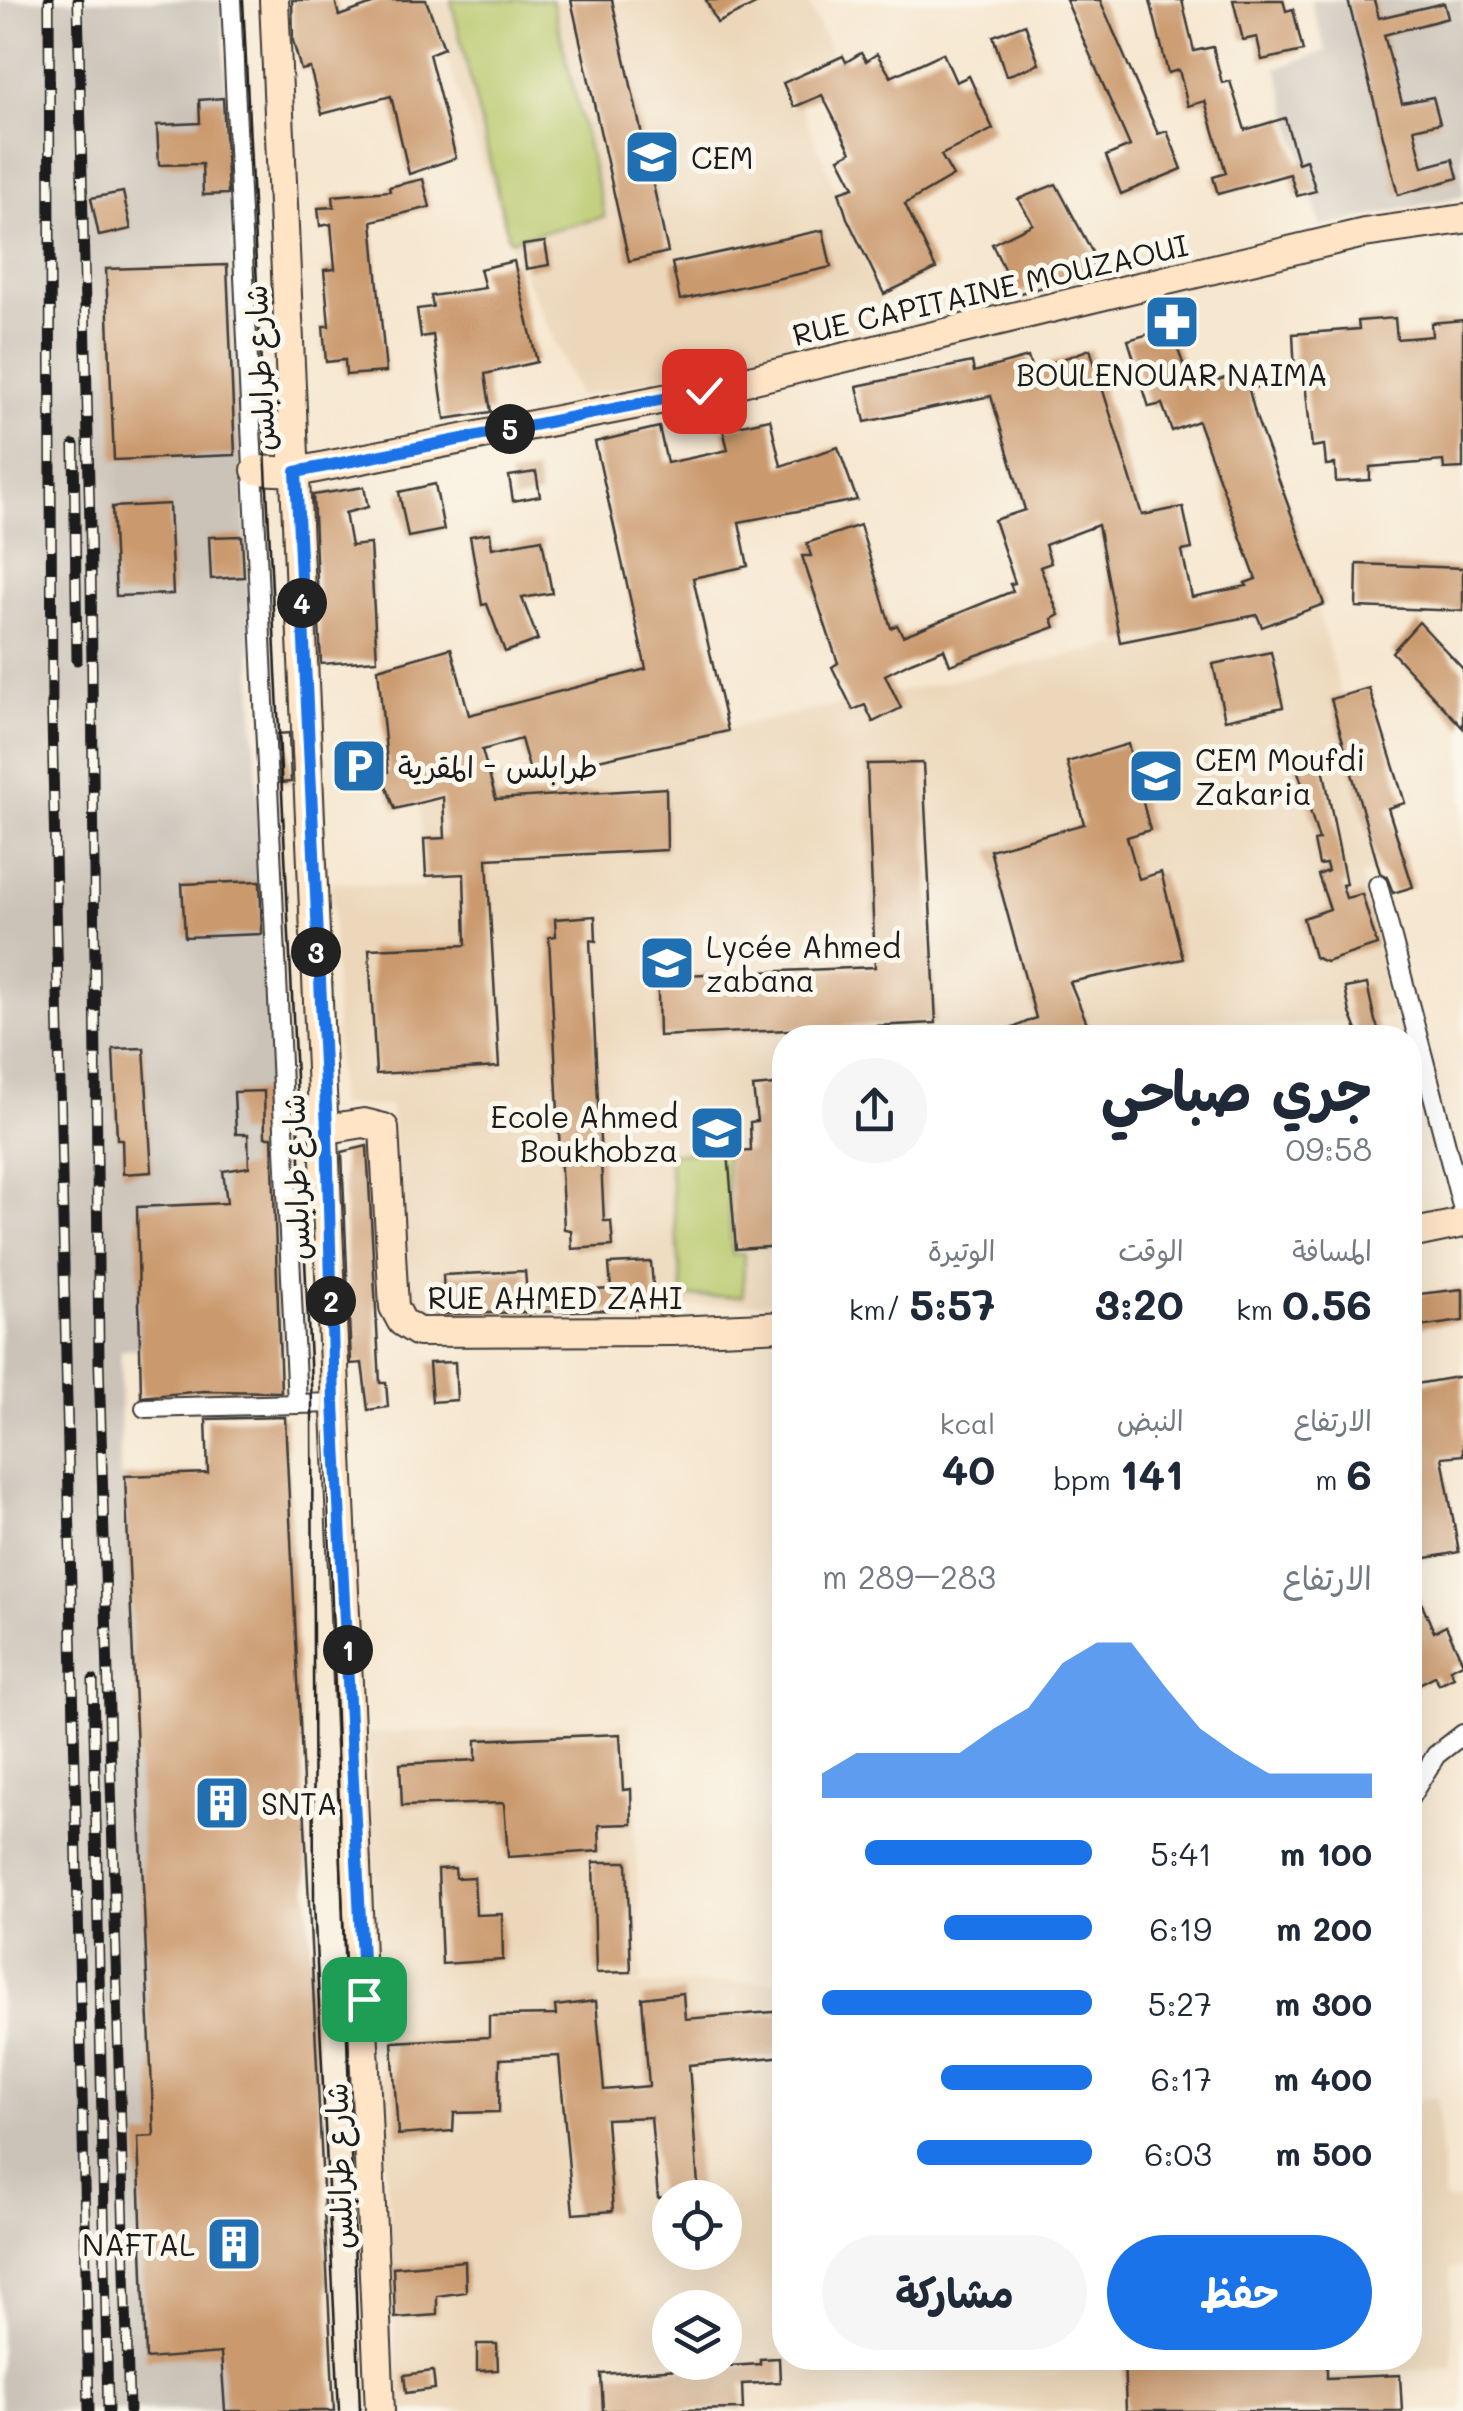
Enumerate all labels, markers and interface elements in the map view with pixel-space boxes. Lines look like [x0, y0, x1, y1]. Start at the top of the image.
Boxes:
school or university icon: CEM [622, 127, 682, 187]
place label: CEM [691, 137, 754, 177]
street label: RUE CAPITAINE MOUZAOUI [788, 224, 1192, 354]
street label: شارع طرابلس [235, 284, 286, 452]
pharmacy icon: BOULENOUAR NAIMA [1142, 292, 1202, 352]
pin [662, 349, 747, 434]
place label: BOULENOUAR NAIMA [1016, 354, 1328, 394]
icon: check [677, 364, 732, 419]
pin: 5 [485, 404, 535, 454]
text: 5 [502, 411, 518, 447]
pin: 4 [277, 578, 327, 628]
text: 4 [293, 585, 311, 621]
parking icon: طرابلس - المقرية [329, 736, 389, 796]
place label: CEM Moufdi Zakaria [1195, 739, 1365, 813]
place label: طرابلس - المقرية [398, 746, 598, 786]
school or university icon: CEM Moufdi Zakaria [1126, 746, 1186, 806]
place label: Lycée Ahmed zabana [706, 926, 901, 1000]
pin: 3 [291, 927, 341, 977]
school or university icon: Lycée Ahmed zabana [637, 933, 697, 993]
text: 3 [308, 934, 324, 970]
text: جري صباحي [1101, 1053, 1372, 1125]
button: share [822, 1058, 927, 1163]
street label: شارع طرابلس [272, 1093, 321, 1261]
place label: Ecole Ahmed Boukhobza [491, 1096, 678, 1170]
school or university icon: Ecole Ahmed Boukhobza [687, 1103, 747, 1163]
text: 09:58 [1285, 1127, 1372, 1169]
text: الوتيرة [928, 1232, 995, 1268]
text: الوقت [1118, 1232, 1184, 1268]
text: المسافة [1292, 1232, 1372, 1268]
pin: 2 [306, 1276, 356, 1326]
text: 5:57 [910, 1276, 995, 1331]
text: 3:20 [1095, 1276, 1184, 1331]
text: 0.56 [1282, 1276, 1372, 1331]
street label: RUE AHMED ZAHI [428, 1277, 682, 1317]
text: 2 [323, 1283, 339, 1319]
text: /km [849, 1291, 910, 1327]
text: km [1236, 1291, 1282, 1327]
text: النبض [1117, 1402, 1184, 1438]
text: الارتفاع [1293, 1402, 1372, 1438]
text: kcal [940, 1405, 995, 1441]
text: 40 [942, 1441, 995, 1496]
text: 141 [1120, 1446, 1184, 1501]
text: 6 [1347, 1446, 1372, 1501]
text: bpm [1053, 1461, 1120, 1497]
text: m [1315, 1461, 1347, 1497]
text: 283–289 m [822, 1555, 996, 1597]
text: الارتفاع [1282, 1556, 1372, 1598]
pin: 1 [323, 1625, 373, 1675]
text: 1 [342, 1632, 354, 1668]
building icon: SNTA [192, 1773, 252, 1833]
place label: SNTA [261, 1783, 338, 1823]
text: 5:41 [1150, 1832, 1212, 1874]
text: 100 m [1280, 1832, 1372, 1874]
text: 6:19 [1150, 1907, 1212, 1949]
text: 200 m [1276, 1907, 1372, 1949]
pin [322, 1957, 407, 2042]
icon: arrive [337, 1972, 392, 2027]
text: 5:27 [1148, 1982, 1212, 2024]
text: 300 m [1275, 1982, 1372, 2024]
text: 6:17 [1151, 2057, 1212, 2099]
text: 400 m [1274, 2057, 1372, 2099]
street label: شارع طرابلس [315, 2082, 364, 2250]
text: 6:03 [1144, 2132, 1212, 2174]
text: 500 m [1275, 2132, 1372, 2174]
map controls [652, 2180, 742, 2380]
button: locate [652, 2180, 742, 2270]
building icon: NAFTAL [204, 2214, 264, 2274]
place label: NAFTAL [82, 2224, 195, 2264]
button: مشاركة [822, 2235, 1087, 2350]
button: حفظ [1107, 2235, 1372, 2350]
button: layers [652, 2290, 742, 2380]

